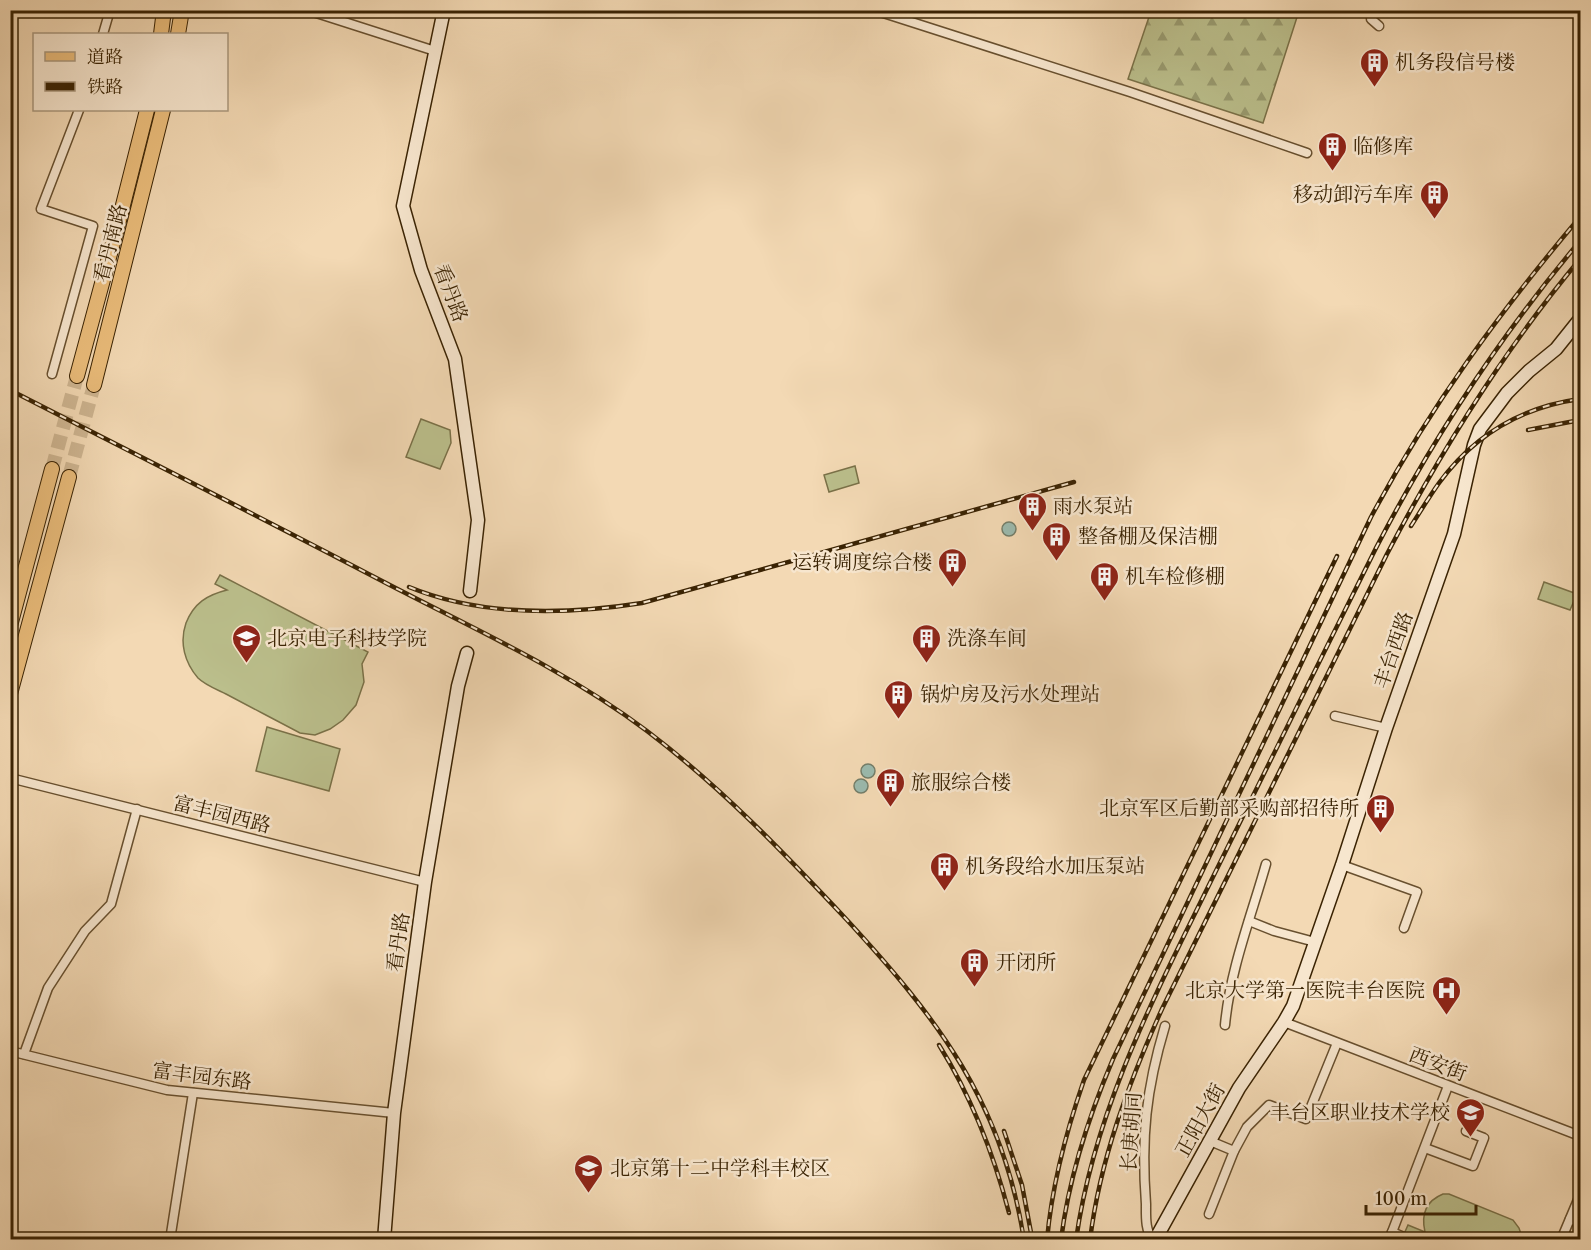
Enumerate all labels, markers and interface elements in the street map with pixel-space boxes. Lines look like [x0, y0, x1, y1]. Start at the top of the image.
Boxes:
legend [33, 33, 228, 111]
text: 道路 [87, 46, 123, 68]
building icon: 机务段信号楼 [1358, 46, 1390, 88]
place label: 机务段信号楼 [1395, 50, 1515, 74]
text: 铁路 [87, 76, 123, 98]
building icon: 临修库 [1316, 130, 1348, 172]
place label: 临修库 [1353, 134, 1413, 158]
building icon: 移动卸污车库 [1418, 178, 1450, 220]
place label: 移动卸污车库 [1293, 182, 1413, 206]
street label: 看丹南路 [89, 201, 131, 285]
street label: 看丹路 [429, 261, 473, 325]
building icon: 雨水泵站 [1016, 490, 1048, 532]
place label: 雨水泵站 [1053, 494, 1133, 518]
building icon: 整备棚及保洁棚 [1041, 520, 1073, 562]
place label: 整备棚及保洁棚 [1078, 524, 1218, 548]
building icon: 运转调度综合楼 [937, 546, 969, 588]
place label: 运转调度综合楼 [792, 550, 932, 574]
building icon: 机车检修棚 [1088, 560, 1120, 602]
place label: 机车检修棚 [1125, 564, 1225, 588]
street label: 丰台西路 [1369, 608, 1417, 692]
school or university icon: 北京电子科技学院 [230, 622, 262, 664]
building icon: 洗涤车间 [910, 622, 942, 664]
place label: 北京电子科技学院 [267, 626, 427, 650]
place label: 洗涤车间 [947, 626, 1027, 650]
building icon: 锅炉房及污水处理站 [883, 678, 915, 720]
place label: 锅炉房及污水处理站 [920, 682, 1100, 706]
building icon: 旅服综合楼 [874, 766, 906, 808]
place label: 旅服综合楼 [911, 770, 1011, 794]
street label: 富丰园西路 [171, 790, 273, 838]
building icon: 北京军区后勤部采购部招待所 [1364, 792, 1396, 834]
place label: 北京军区后勤部采购部招待所 [1099, 796, 1359, 820]
building icon: 机务段给水加压泵站 [928, 850, 960, 892]
place label: 机务段给水加压泵站 [965, 854, 1145, 878]
street label: 看丹路 [382, 911, 414, 973]
building icon: 开闭所 [959, 946, 991, 988]
place label: 开闭所 [996, 950, 1056, 974]
hospital icon: 北京大学第一医院丰台医院 [1430, 974, 1462, 1016]
place label: 北京大学第一医院丰台医院 [1185, 978, 1425, 1002]
street label: 西安街 [1406, 1042, 1470, 1086]
street label: 富丰园东路 [151, 1058, 253, 1094]
street label: 正阳大街 [1170, 1079, 1230, 1161]
street label: 长庚胡同 [1116, 1091, 1146, 1173]
school or university icon: 丰台区职业技术学校 [1455, 1096, 1487, 1138]
place label: 丰台区职业技术学校 [1270, 1100, 1450, 1124]
school or university icon: 北京第十二中学科丰校区 [573, 1152, 605, 1194]
place label: 北京第十二中学科丰校区 [610, 1156, 830, 1180]
scale bar [1366, 1178, 1476, 1216]
text: 100 m [1375, 1188, 1427, 1210]

